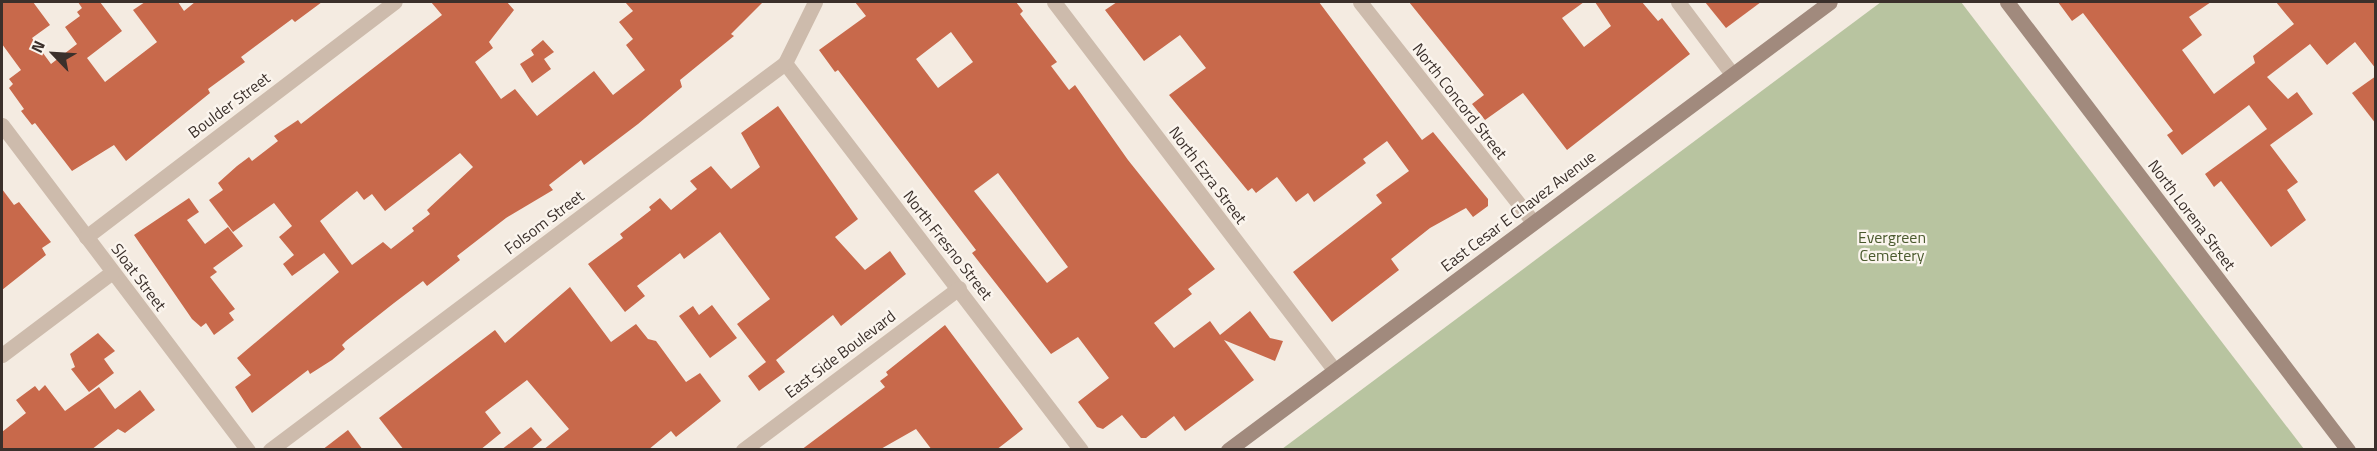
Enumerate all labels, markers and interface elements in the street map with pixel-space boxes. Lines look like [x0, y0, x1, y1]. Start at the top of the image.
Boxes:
north arrow [24, 24, 84, 84]
text: N [24, 36, 51, 56]
street label: North Concord Street [1409, 39, 1511, 163]
street label: Boulder Street [184, 68, 274, 142]
street label: North Ezra Street [1165, 123, 1251, 227]
street label: East Cesar E Chavez Avenue [1437, 147, 1599, 275]
street label: North Lorena Street [2144, 156, 2240, 274]
street label: Folsom Street [501, 186, 587, 258]
street label: North Fresno Street [899, 187, 997, 303]
park label: Evergreen Cemetery [1858, 227, 1926, 265]
street label: Sloat Street [107, 240, 171, 314]
street label: East Side Boulevard [781, 306, 899, 402]

